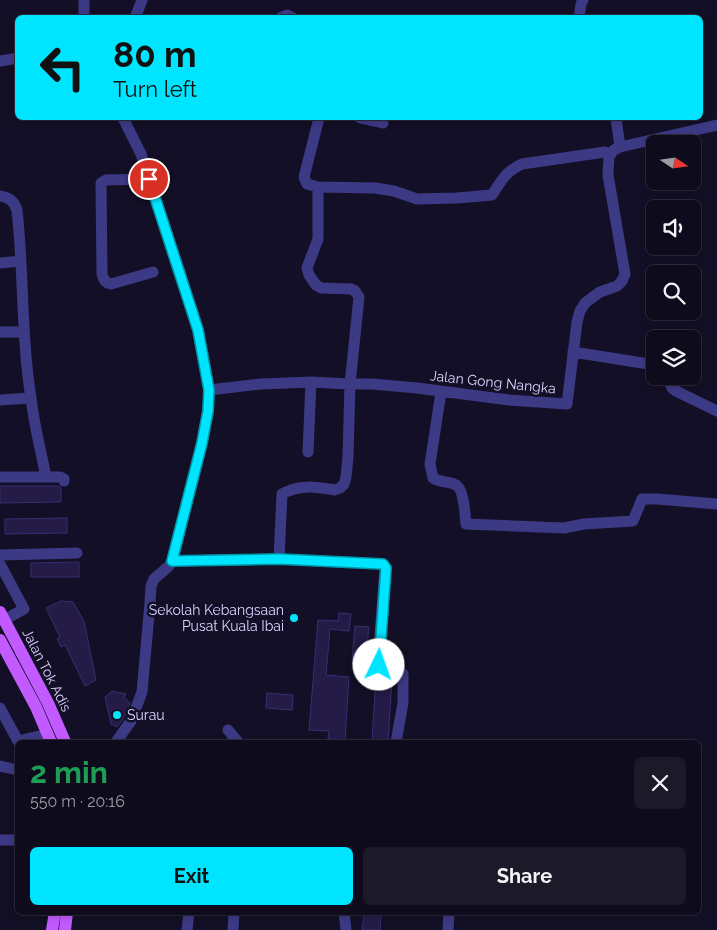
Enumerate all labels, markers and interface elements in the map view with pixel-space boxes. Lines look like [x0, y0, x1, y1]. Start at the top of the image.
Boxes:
text: 80 m [113, 34, 197, 75]
icon: left [30, 35, 95, 100]
text: Turn left [113, 76, 197, 102]
north arrow [646, 135, 701, 190]
map controls [646, 135, 701, 385]
pin [128, 158, 170, 200]
icon: arrive [135, 165, 163, 193]
button: sound [646, 200, 701, 255]
button: search [646, 265, 701, 320]
button: layers [646, 330, 701, 385]
street label: Jalan Gong Nangka [429, 367, 557, 397]
place label: Sekolah Kebangsaan Pusat Kuala Ibai [149, 602, 284, 634]
marker: Sekolah Kebangsaan Pusat Kuala Ibai [288, 612, 300, 624]
street label: Jalan Tok Adis [19, 626, 75, 714]
position arrow [352, 638, 404, 690]
place label: Surau [127, 707, 165, 723]
marker: Surau [111, 709, 123, 721]
text: 2 min [30, 755, 108, 790]
button: close [634, 757, 686, 809]
text: 550 m · 20:16 [30, 792, 125, 811]
button: Exit [30, 847, 353, 905]
button: Share [363, 847, 686, 905]

